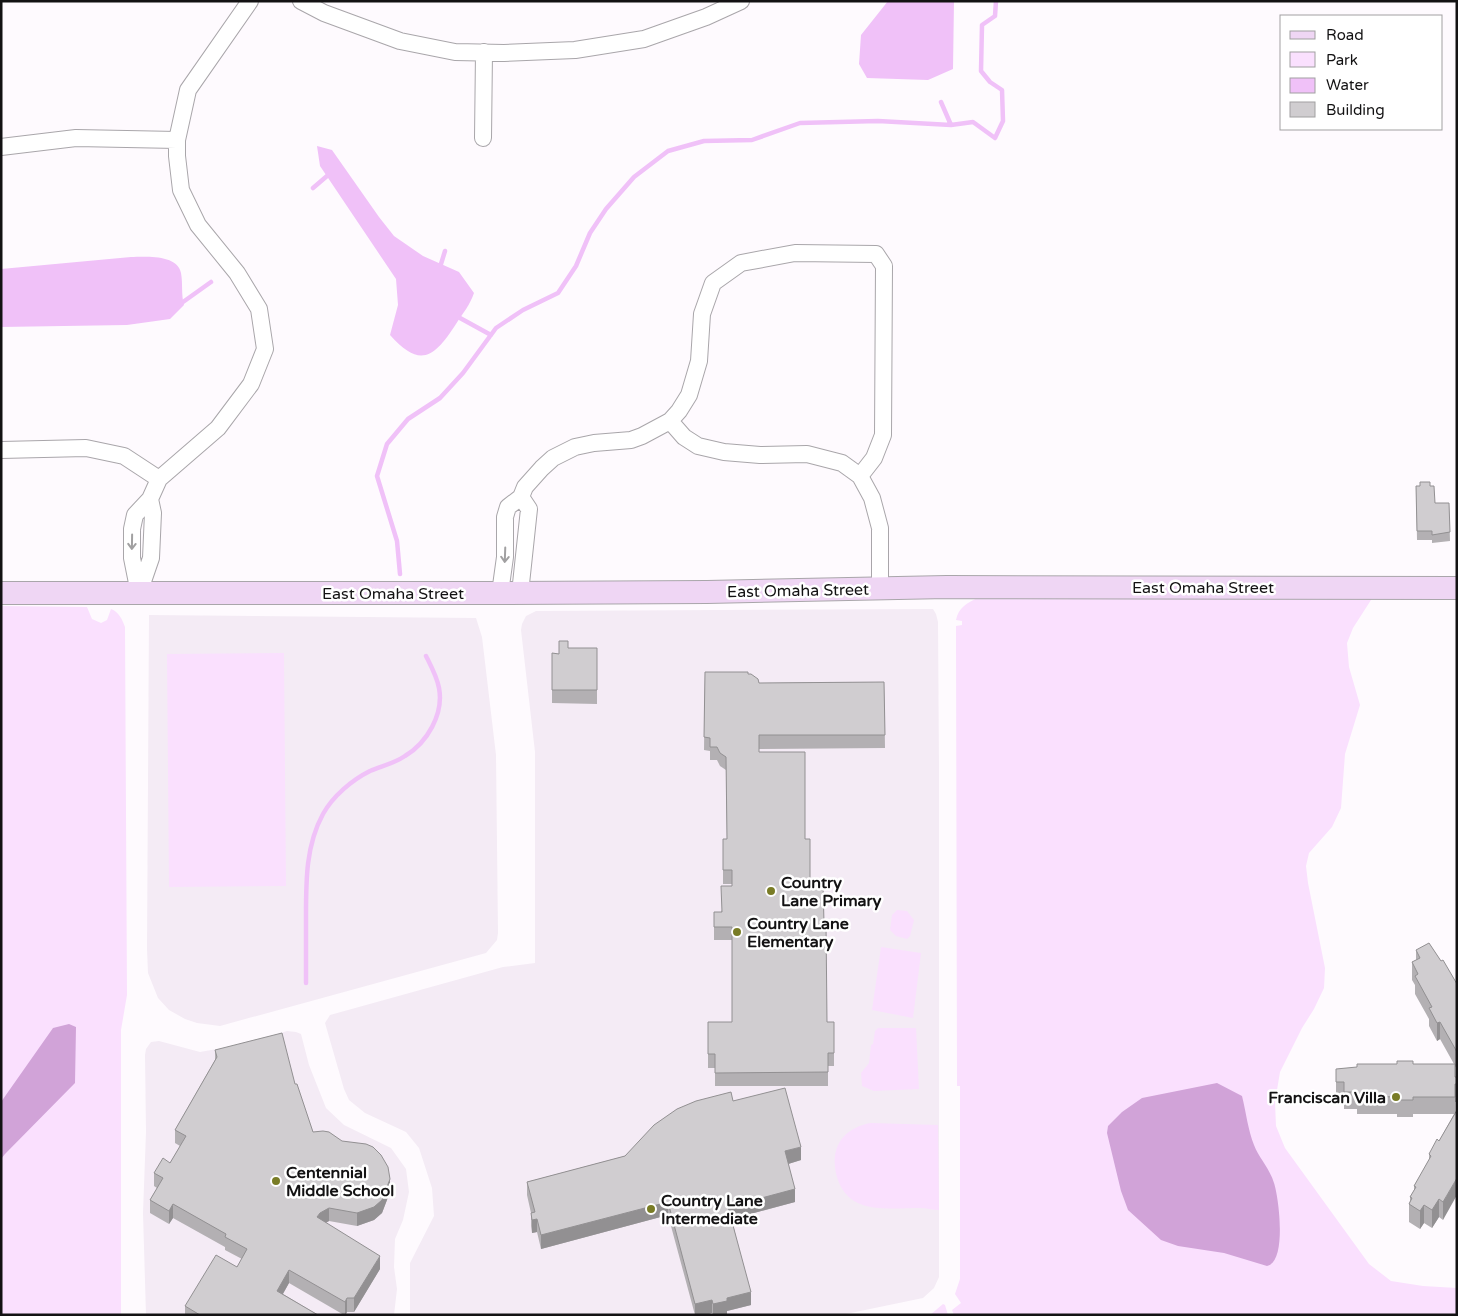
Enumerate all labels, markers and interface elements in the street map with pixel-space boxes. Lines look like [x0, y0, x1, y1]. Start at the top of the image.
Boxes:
legend [1280, 15, 1443, 130]
text: Road [1326, 26, 1364, 44]
text: Park [1326, 51, 1358, 69]
text: Water [1326, 76, 1369, 94]
text: Building [1326, 101, 1385, 119]
one-way arrow [127, 533, 136, 549]
one-way arrow [500, 546, 510, 563]
street label: East Omaha Street [1132, 578, 1274, 598]
street label: East Omaha Street [727, 580, 869, 602]
street label: East Omaha Street [322, 584, 464, 604]
place label: Country Lane Primary [781, 873, 882, 911]
marker: Country Lane Primary [765, 885, 777, 897]
place label: Country Lane Elementary [747, 914, 849, 952]
marker: Country Lane Elementary [731, 926, 743, 938]
place label: Franciscan Villa [1268, 1088, 1386, 1108]
marker: Franciscan Villa [1390, 1091, 1402, 1103]
place label: Centennial Middle School [286, 1163, 394, 1201]
marker: Centennial Middle School [270, 1175, 282, 1187]
place label: Country Lane Intermediate [661, 1191, 763, 1229]
marker: Country Lane Intermediate [645, 1203, 657, 1215]

